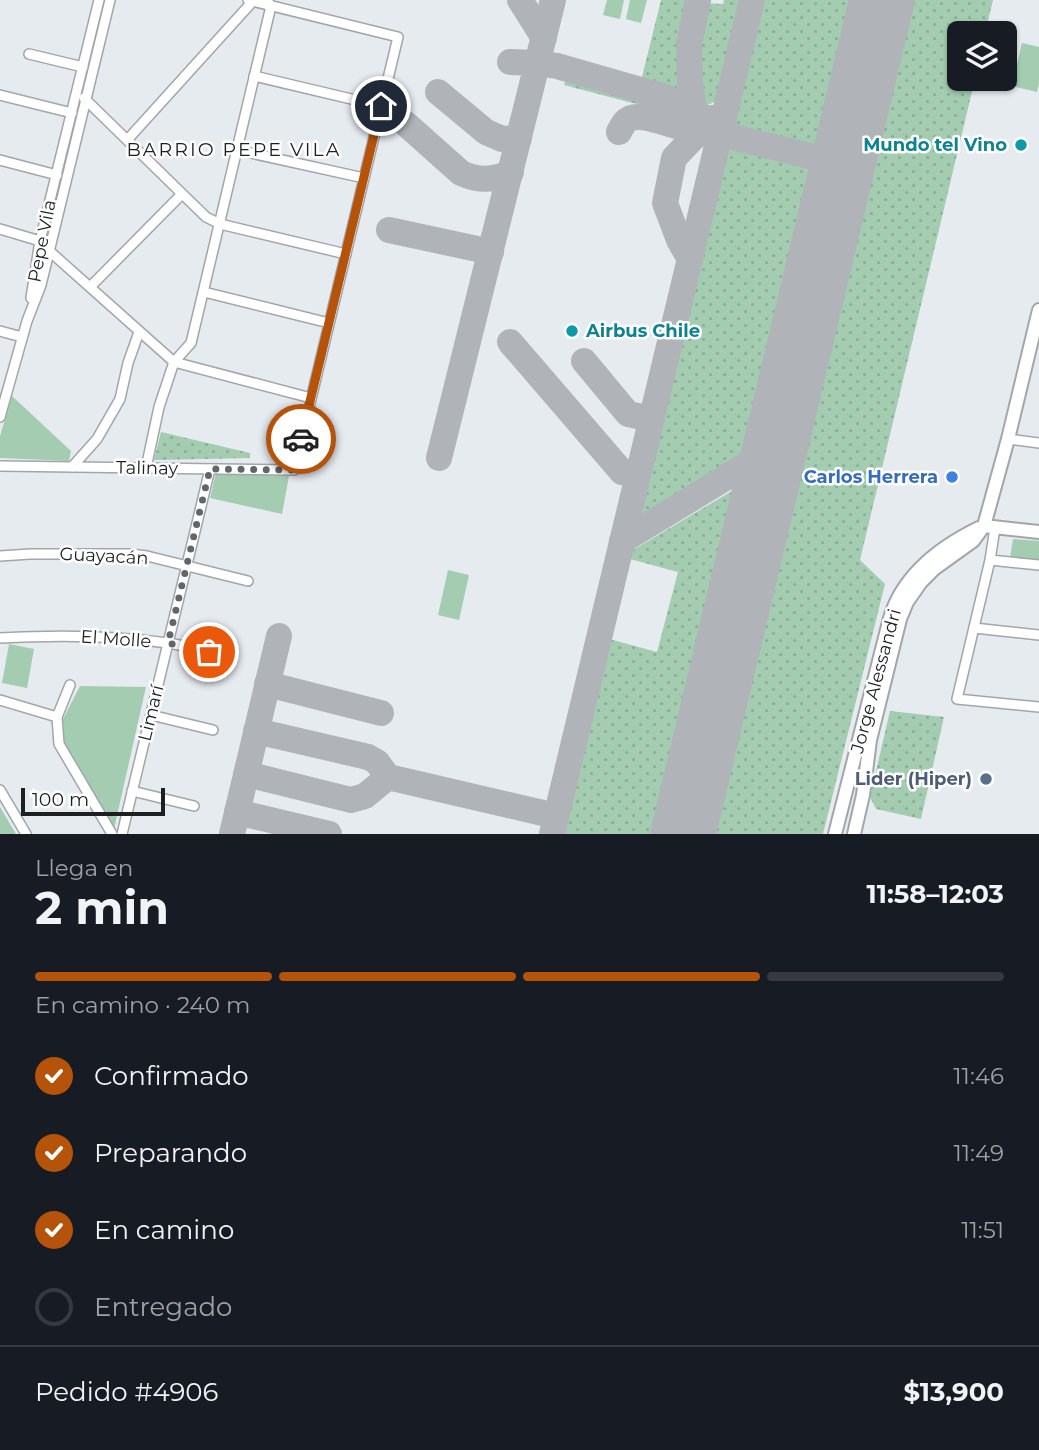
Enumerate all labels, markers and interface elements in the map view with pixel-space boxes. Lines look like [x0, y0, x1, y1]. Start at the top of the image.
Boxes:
map controls [947, 21, 1017, 91]
button: layers [947, 21, 1017, 91]
pin [351, 76, 411, 136]
icon: home [362, 87, 400, 125]
place label: Mundo tel Vino [863, 134, 1007, 156]
marker: Mundo tel Vino [1013, 137, 1029, 153]
district label: BARRIO PEPE VILA [127, 138, 341, 161]
street label: Pepe Vila [23, 198, 61, 284]
place label: Airbus Chile [585, 320, 700, 342]
marker: Airbus Chile [564, 323, 580, 339]
courier [266, 404, 336, 474]
icon: car [282, 420, 320, 458]
street label: Talinay [116, 456, 179, 480]
place label: Carlos Herrera [804, 466, 938, 488]
marker: Carlos Herrera [944, 469, 960, 485]
street label: Guayacán [59, 543, 149, 569]
street label: Jorge Alessandri [846, 607, 906, 756]
pin [179, 622, 239, 682]
street label: El Molle [80, 626, 152, 652]
icon: bag [190, 633, 228, 671]
street label: Limarí [133, 682, 169, 743]
place label: Lider (Hiper) [855, 768, 972, 790]
marker: Lider (Hiper) [978, 771, 994, 787]
scale bar [21, 785, 164, 817]
text: 100 m [32, 788, 89, 811]
text: Llega en [35, 854, 133, 882]
text: 11:58–12:03 [867, 878, 1004, 910]
text: 2 min [35, 879, 169, 936]
text: En camino · 240 m [35, 991, 250, 1019]
icon: check [35, 1057, 73, 1095]
text: Confirmado [94, 1060, 249, 1092]
text: 11:46 [953, 1062, 1004, 1090]
icon: check [35, 1134, 73, 1172]
text: Preparando [94, 1137, 247, 1169]
text: 11:49 [953, 1139, 1004, 1167]
icon: check [35, 1211, 73, 1249]
text: En camino [94, 1214, 234, 1246]
text: 11:51 [961, 1216, 1004, 1244]
text: Entregado [94, 1291, 232, 1323]
text: Pedido #4906 [35, 1376, 218, 1408]
text: $13,900 [903, 1376, 1004, 1408]

